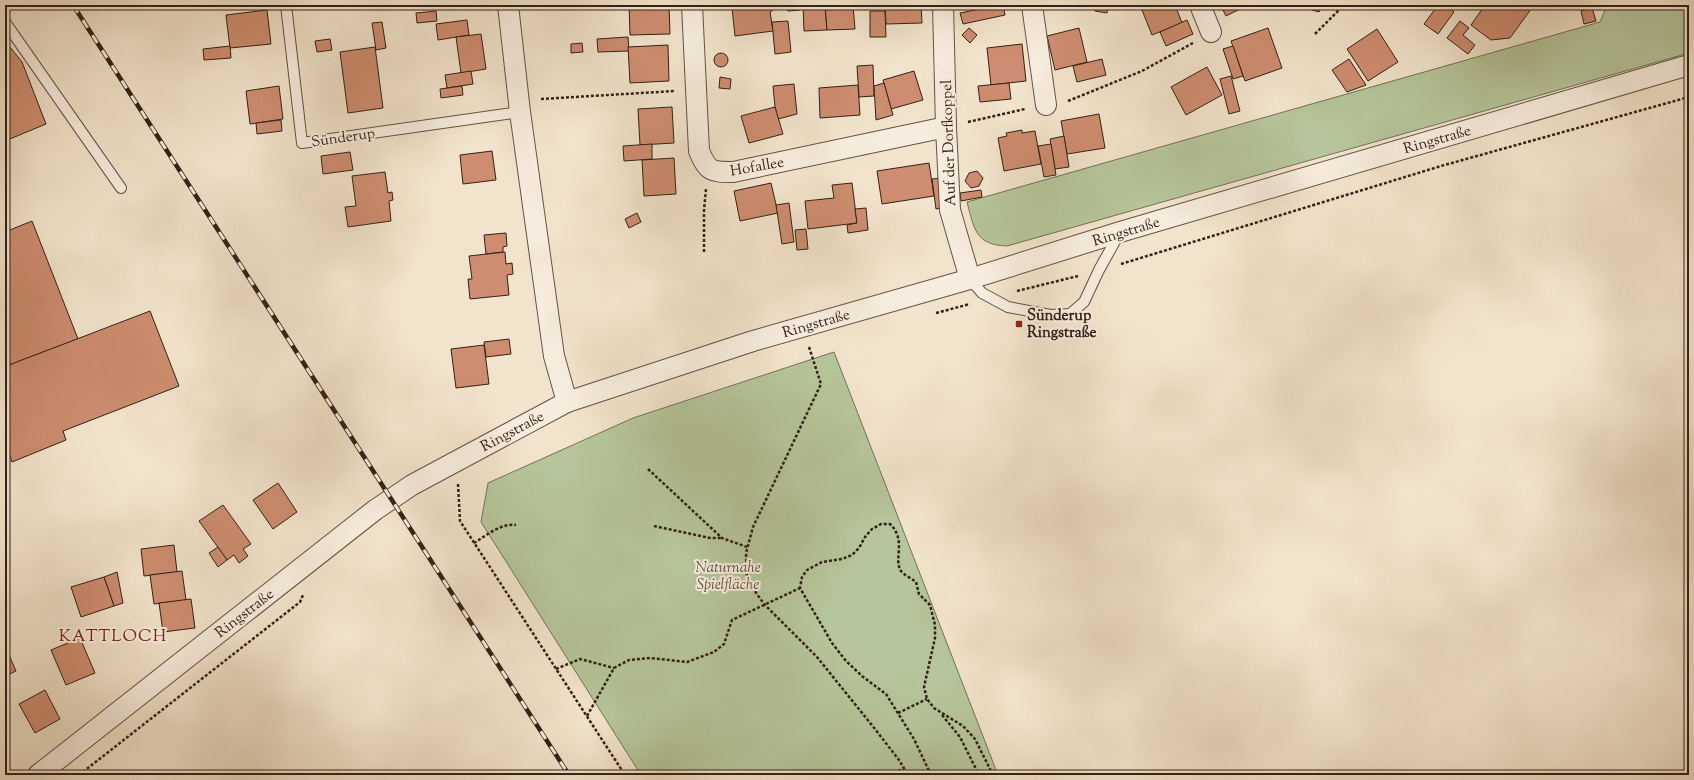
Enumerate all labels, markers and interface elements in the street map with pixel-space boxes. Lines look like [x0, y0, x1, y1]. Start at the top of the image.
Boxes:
street label: Auf der Dorfkoppel [937, 79, 962, 206]
street label: Ringstraße [1401, 121, 1474, 160]
street label: Sünderup [310, 124, 376, 153]
street label: Hofallee [729, 152, 786, 183]
street label: Ringstraße [1090, 212, 1163, 253]
street label: Ringstraße [780, 305, 853, 344]
place label: Sünderup Ringstraße [1027, 306, 1097, 344]
marker: Sünderup Ringstraße [1014, 319, 1024, 329]
street label: Ringstraße [477, 407, 548, 458]
park label: Naturnahe Spielfläche [695, 558, 761, 596]
street label: Ringstraße [211, 585, 279, 644]
district label: KATTLOCH [59, 625, 167, 649]

